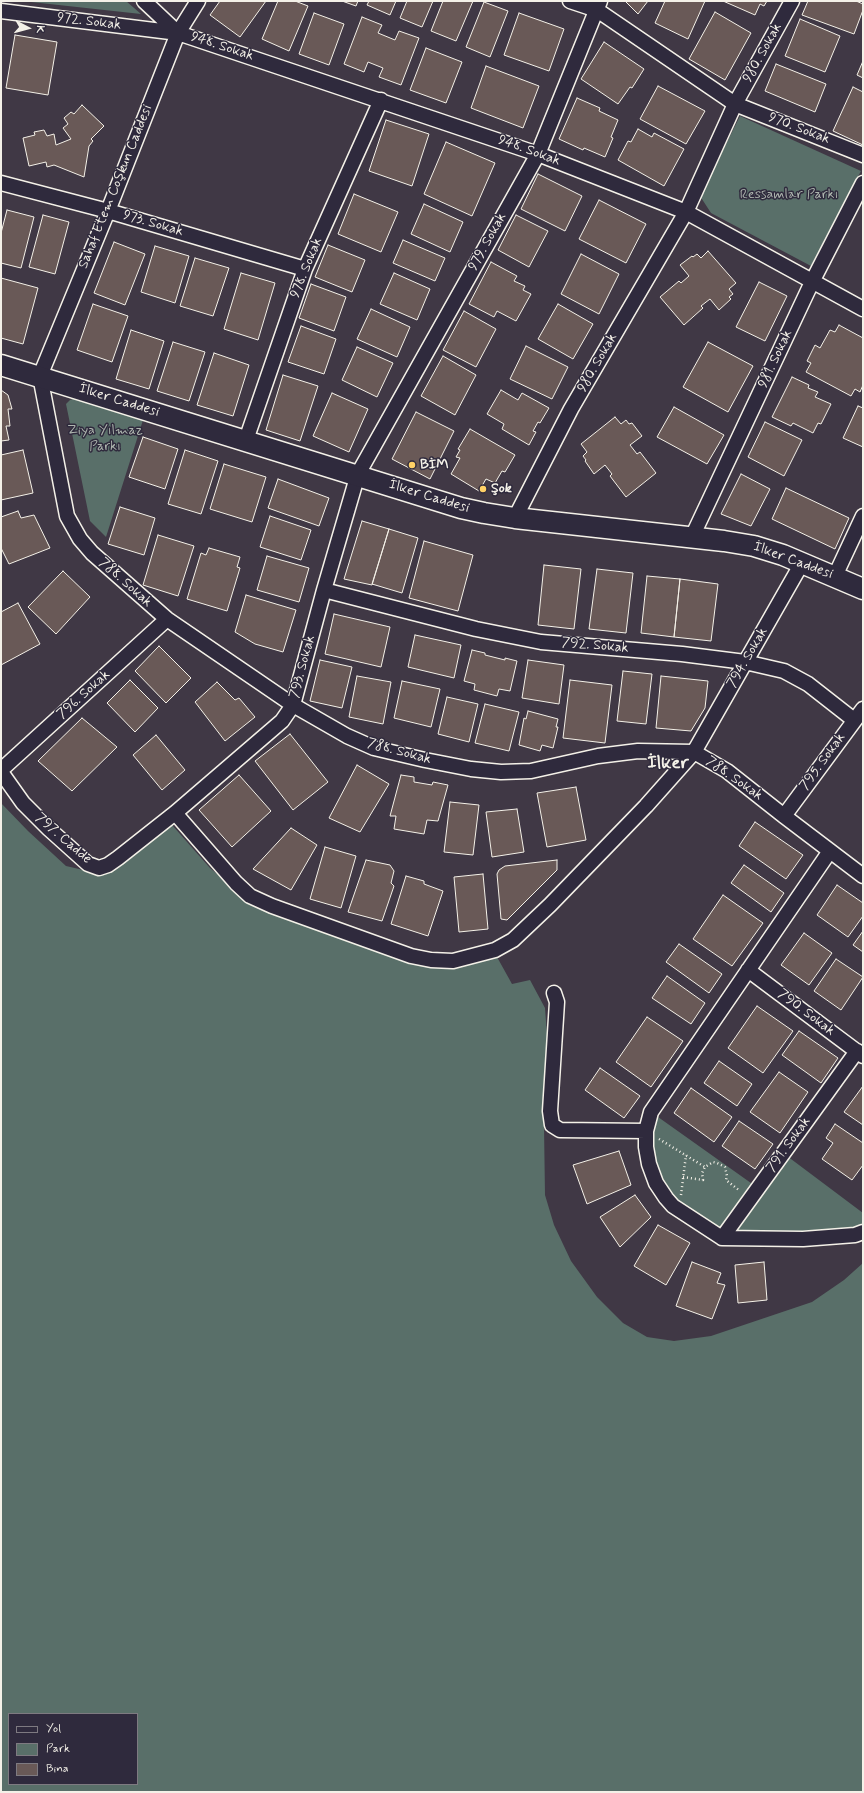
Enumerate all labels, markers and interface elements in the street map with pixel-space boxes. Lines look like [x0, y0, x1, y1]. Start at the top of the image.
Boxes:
north arrow [8, 8, 48, 48]
street label: 972. Sokak [56, 10, 122, 34]
street label: 980. Sokak [740, 20, 786, 86]
text: K [33, 25, 47, 34]
street label: 948. Sokak [188, 29, 256, 65]
street label: Sahaf Etem Coşkun Caddesi [75, 103, 157, 271]
street label: 970. Sokak [766, 110, 832, 148]
street label: 948. Sokak [496, 132, 562, 170]
park label: Ressamlar Parkı [740, 187, 838, 203]
street label: 973. Sokak [121, 207, 185, 241]
street label: 979. Sokak [465, 210, 511, 274]
street label: 978. Sokak [287, 235, 327, 301]
street label: 981. Sokak [755, 327, 797, 391]
street label: 980. Sokak [574, 331, 622, 395]
street label: İlker Caddesi [77, 381, 161, 421]
park label: Ziya Yılmaz Parkı [67, 423, 143, 456]
place label: BİM [420, 457, 449, 473]
marker: BİM [407, 460, 417, 470]
street label: İlker Caddesi [387, 477, 471, 517]
place label: Şok [491, 481, 512, 497]
marker: Şok [478, 484, 488, 494]
street label: İlker Caddesi [751, 539, 835, 583]
street label: 788. Sokak [95, 555, 155, 611]
street label: 794. Sokak [724, 625, 772, 691]
street label: 793. Sokak [287, 634, 319, 700]
street label: 792. Sokak [561, 635, 629, 657]
street label: 796. Sokak [54, 667, 114, 723]
street label: 795. Sokak [797, 730, 849, 794]
street label: 788. Sokak [365, 735, 433, 769]
district label: İlker [647, 753, 689, 775]
street label: 788. Sokak [702, 753, 766, 805]
street label: 797. Cadde [31, 810, 95, 868]
street label: 790. Sokak [774, 986, 838, 1040]
street label: 791. Sokak [763, 1114, 815, 1176]
legend [8, 1713, 138, 1785]
text: Yol [46, 1721, 61, 1737]
text: Park [46, 1741, 70, 1757]
text: Bina [46, 1761, 69, 1777]

